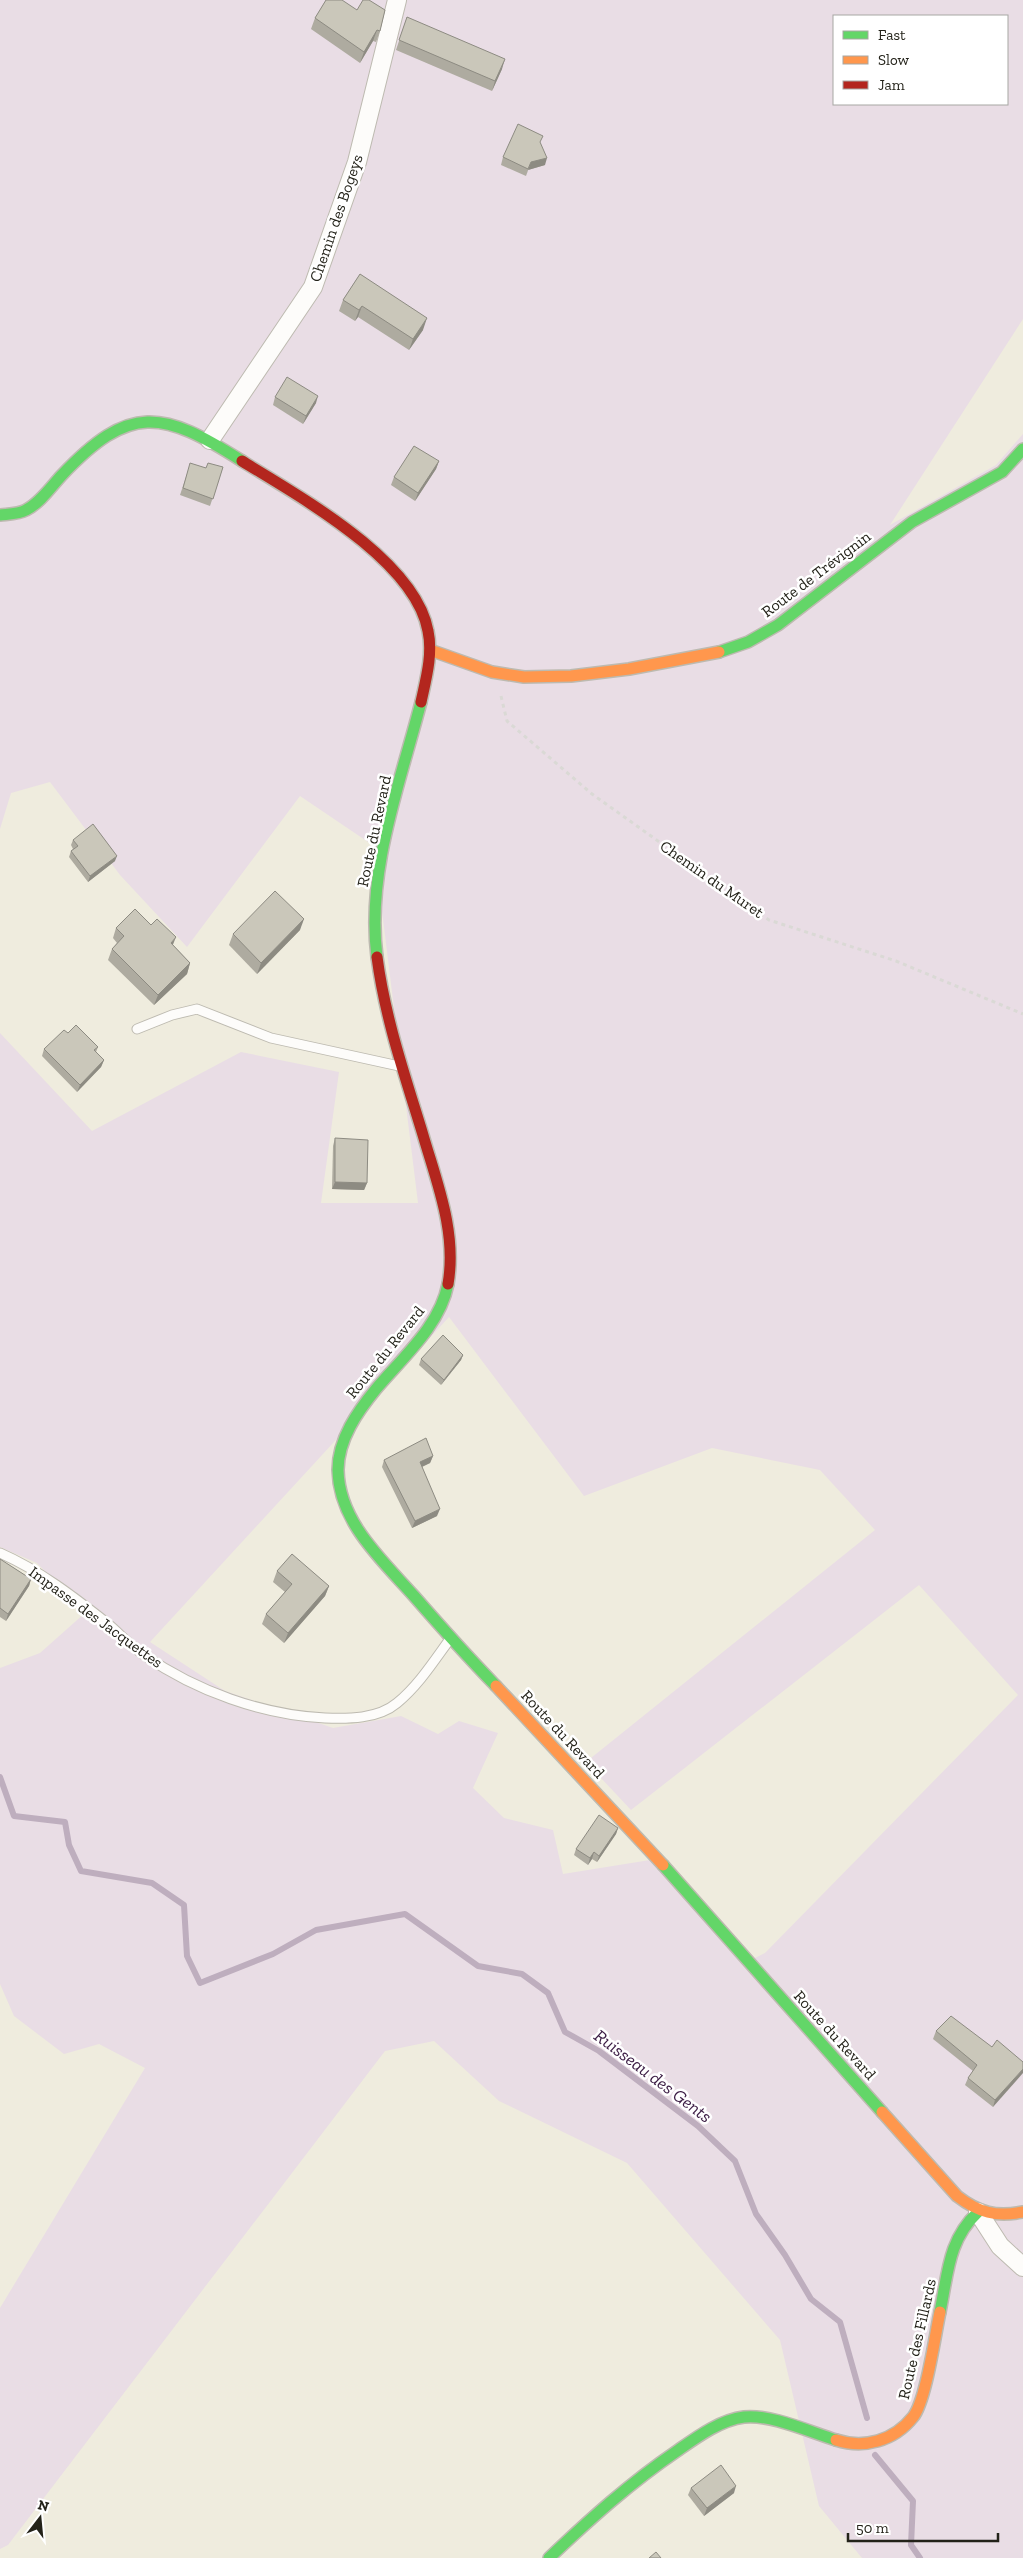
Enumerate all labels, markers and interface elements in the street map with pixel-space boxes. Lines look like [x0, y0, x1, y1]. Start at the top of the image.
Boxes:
legend [833, 15, 1008, 105]
text: Fast [878, 26, 906, 44]
text: Slow [878, 51, 910, 69]
text: Jam [878, 76, 905, 94]
street label: Chemin des Bogeys [305, 152, 367, 284]
street label: Route de Trévignin [758, 526, 875, 621]
street label: Route du Revard [353, 773, 395, 889]
street label: Chemin du Muret [656, 836, 768, 922]
street label: Route du Revard [342, 1302, 428, 1402]
street label: Impasse des Jacquettes [25, 1562, 167, 1672]
street label: Route du Revard [517, 1686, 609, 1782]
street label: Route du Revard [790, 1986, 880, 2084]
water label: Ruisseau des Gents [590, 2025, 716, 2127]
street label: Route des Fillards [894, 2277, 940, 2401]
north arrow [15, 2493, 65, 2543]
text: N [36, 2496, 51, 2516]
scale bar [848, 2510, 998, 2542]
text: 50 m [856, 2519, 889, 2537]

